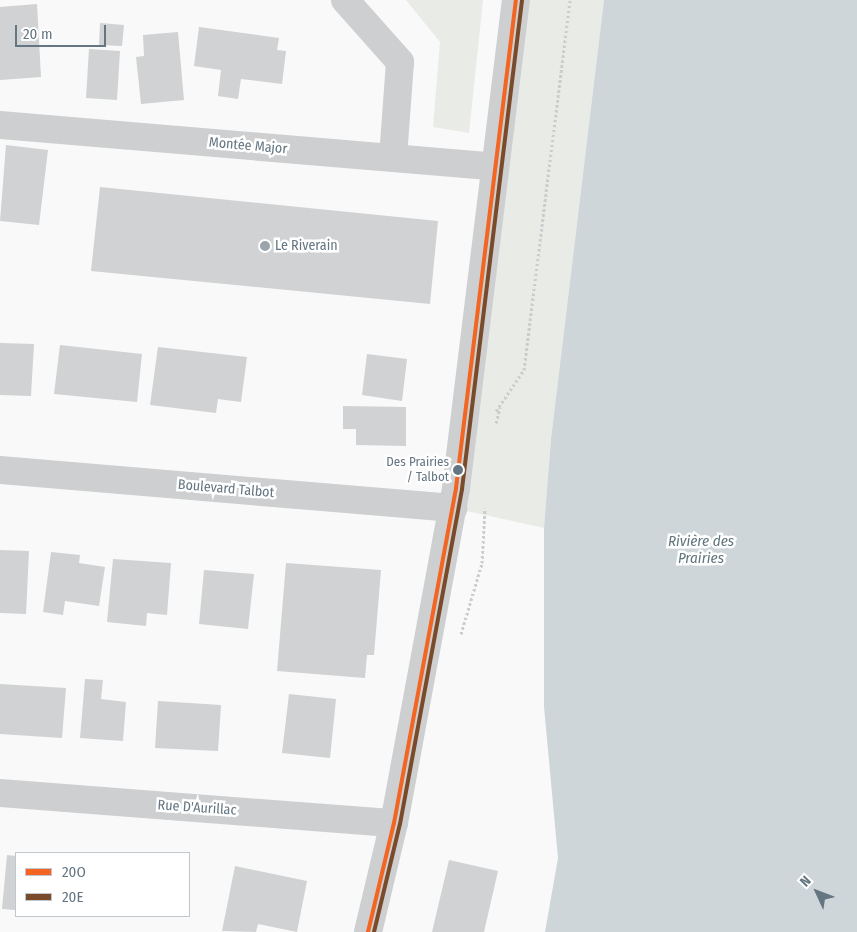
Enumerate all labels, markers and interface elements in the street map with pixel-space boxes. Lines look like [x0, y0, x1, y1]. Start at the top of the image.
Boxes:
scale bar [18, 15, 109, 47]
text: 20 m [23, 25, 53, 43]
street label: Montée Major [208, 134, 288, 158]
place label: Le Riverain [275, 238, 338, 254]
marker: Le Riverain [259, 240, 271, 252]
place label: Des Prairies / Talbot [386, 455, 449, 486]
marker: Des Prairies / Talbot [453, 465, 463, 475]
street label: Boulevard Talbot [177, 476, 275, 502]
water label: Rivière des Prairies [668, 532, 734, 567]
street label: Rue D'Aurillac [157, 797, 237, 819]
legend [15, 852, 190, 917]
text: 20O [62, 863, 86, 881]
north arrow [792, 867, 842, 917]
text: N [797, 873, 815, 890]
text: 20E [62, 888, 83, 906]

